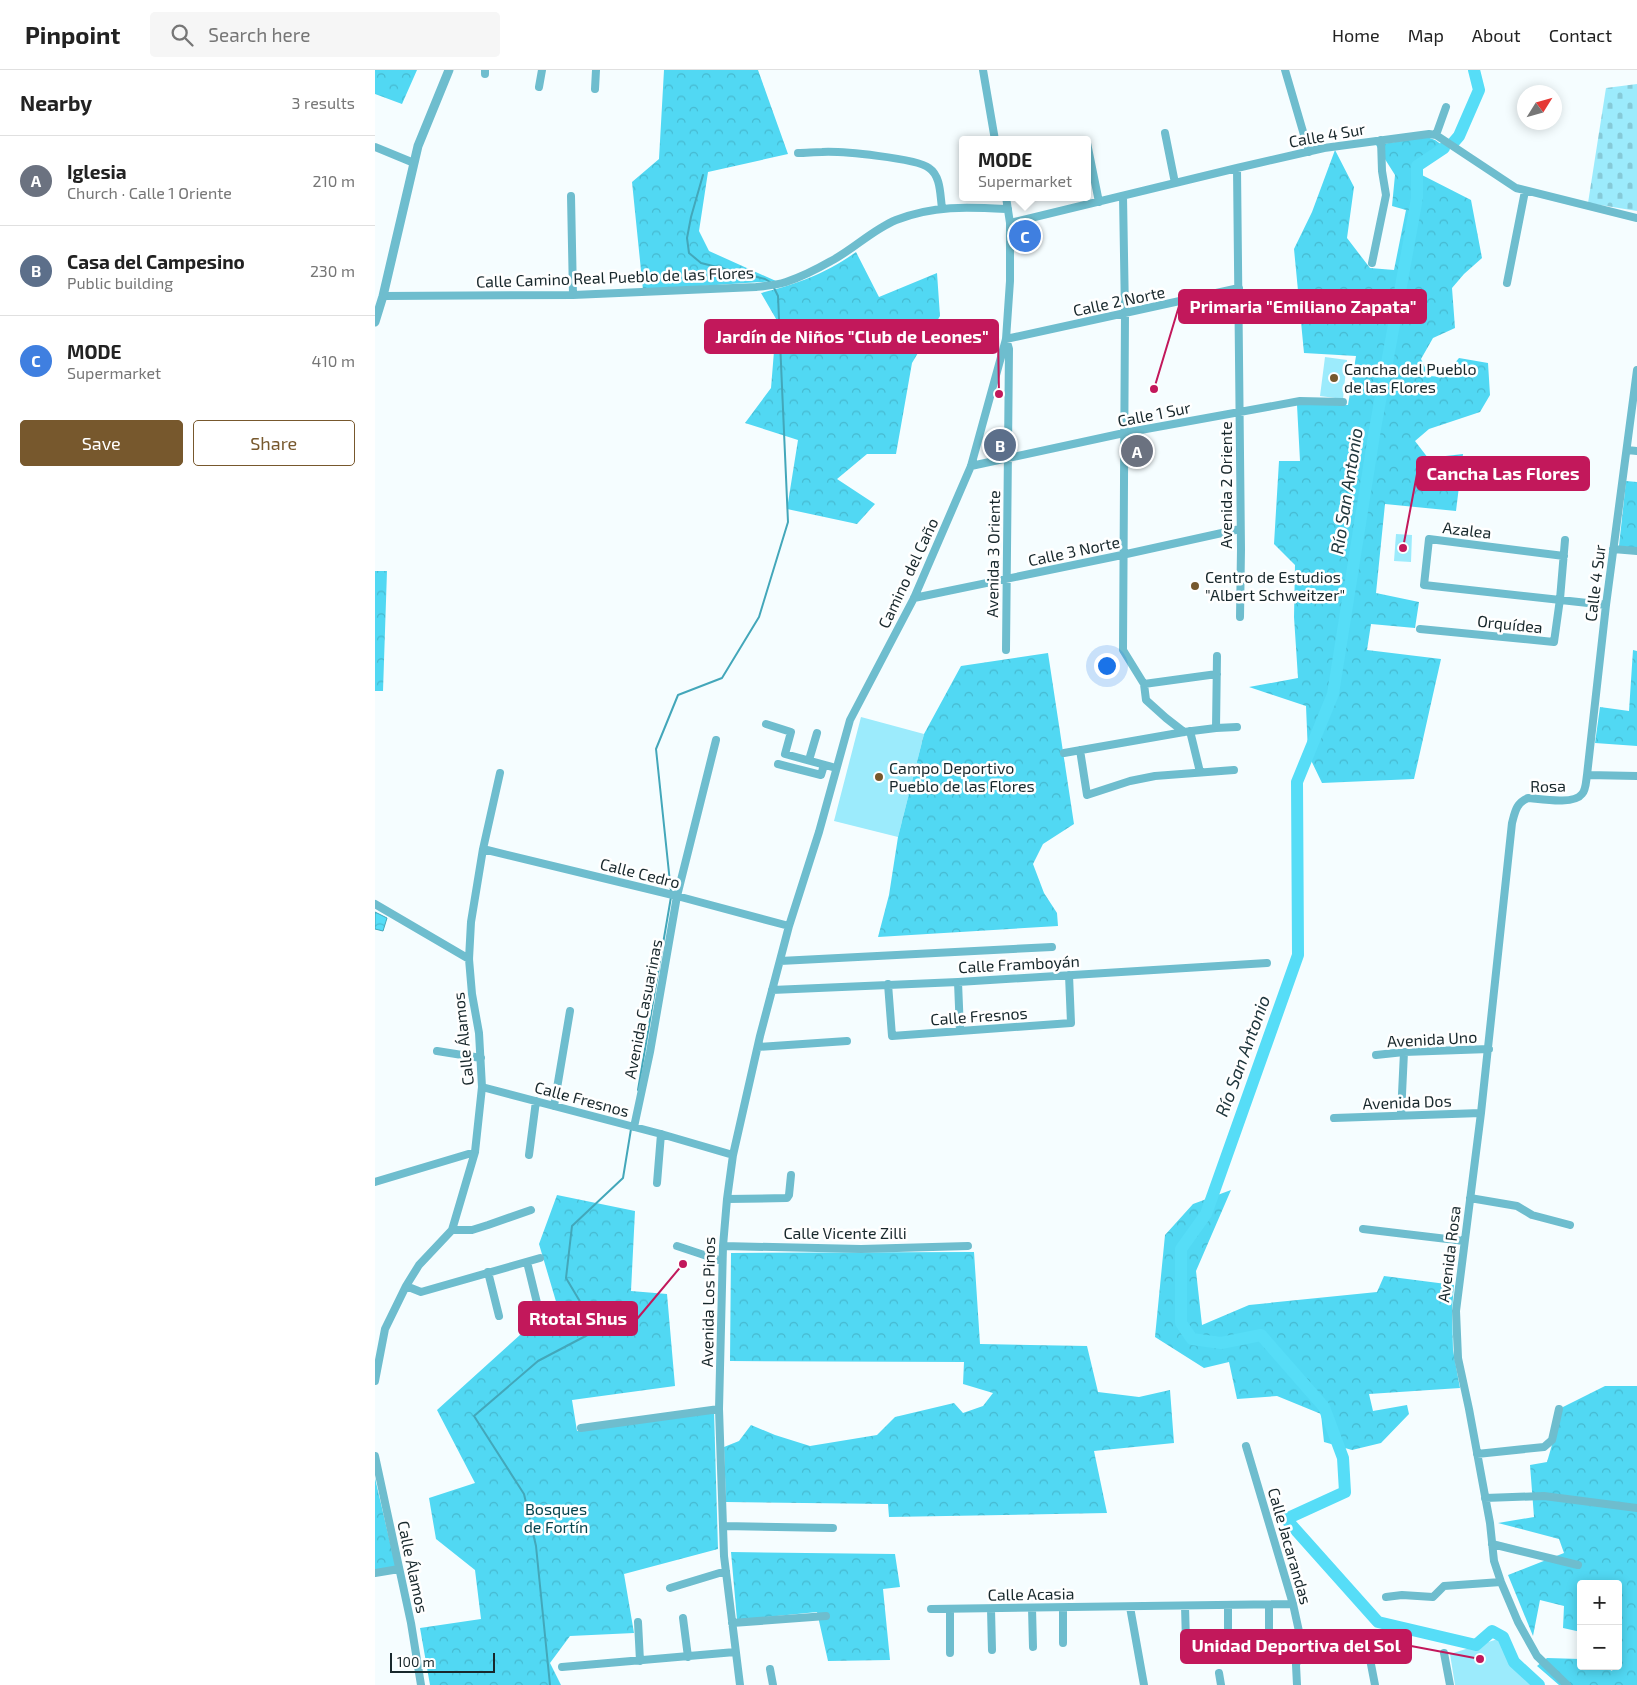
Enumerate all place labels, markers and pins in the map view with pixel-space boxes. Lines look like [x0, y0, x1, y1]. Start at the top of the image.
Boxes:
pin: C [1009, 217, 1041, 255]
callout: Primaria "Emiliano Zapata" [1179, 290, 1426, 323]
callout: Jardín de Niños "Club de Leones" [705, 320, 998, 353]
place label: Cancha del Pueblo de las Flores [1344, 359, 1476, 396]
marker: Cancha del Pueblo de las Flores [1328, 372, 1340, 384]
pin: B [984, 426, 1016, 464]
pin: A [1121, 432, 1153, 470]
callout: Cancha Las Flores [1417, 457, 1589, 490]
place label: Centro de Estudios "Albert Schweitzer" [1205, 567, 1345, 604]
marker: Centro de Estudios "Albert Schweitzer" [1189, 580, 1201, 592]
place label: Campo Deportivo Pueblo de las Flores [889, 758, 1035, 795]
marker: Campo Deportivo Pueblo de las Flores [873, 771, 885, 783]
callout: Rtotal Shus [519, 1302, 637, 1335]
callout: Unidad Deportiva del Sol [1181, 1630, 1411, 1663]

